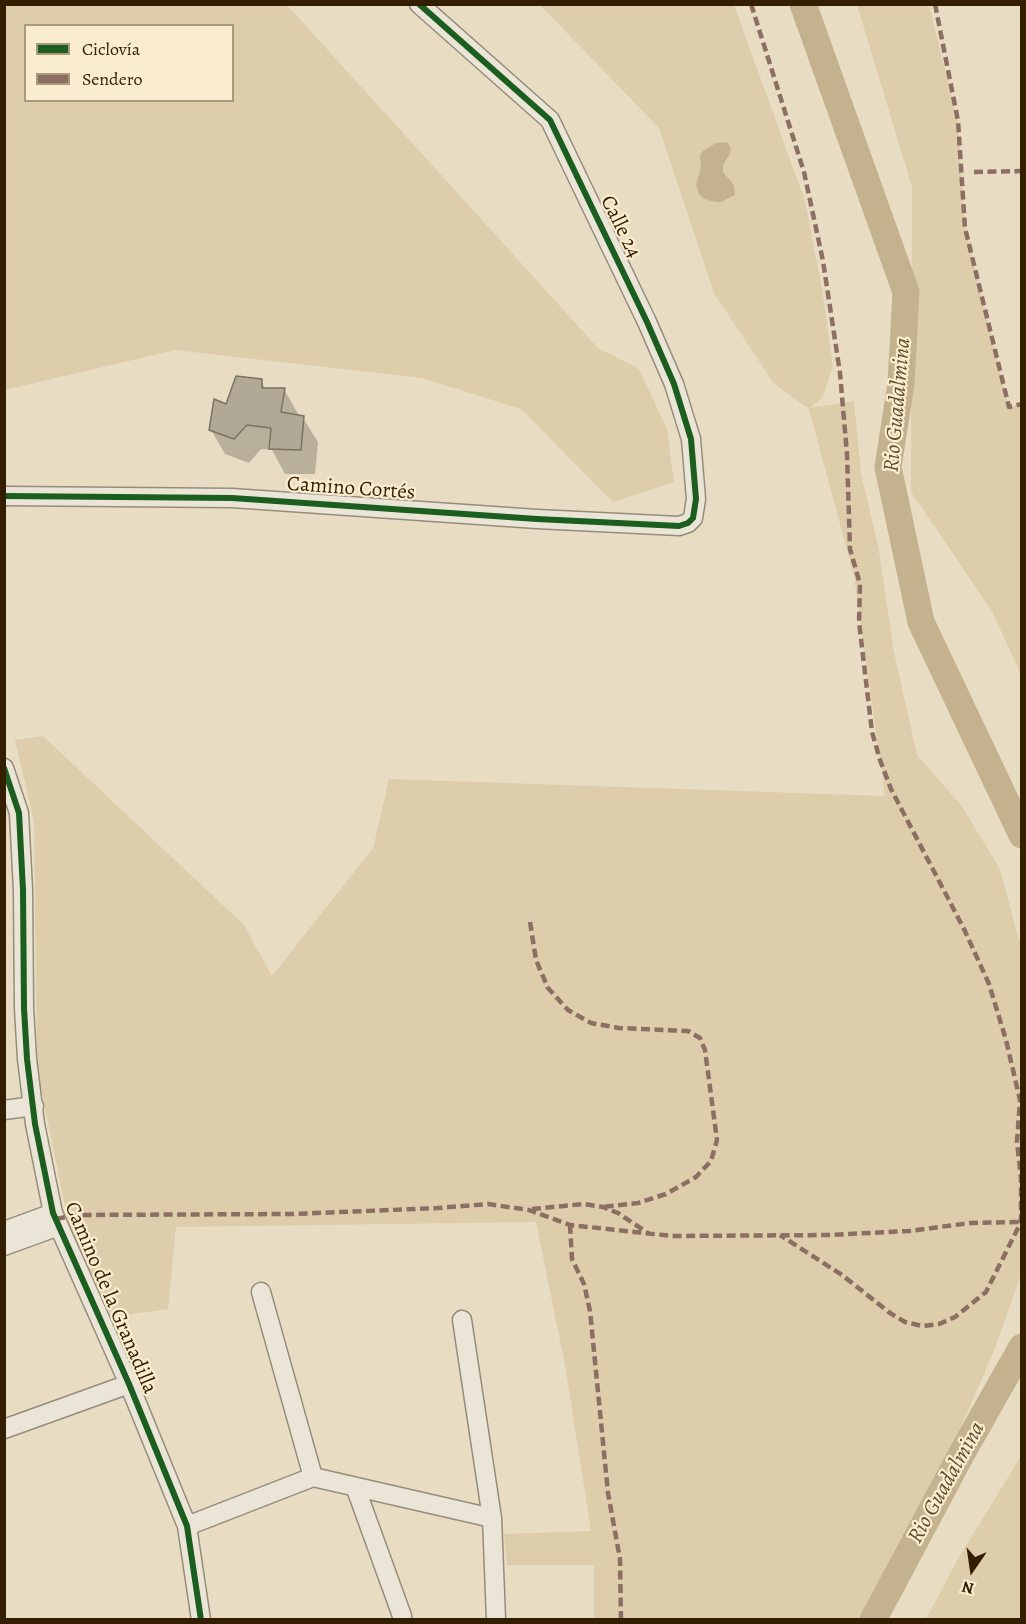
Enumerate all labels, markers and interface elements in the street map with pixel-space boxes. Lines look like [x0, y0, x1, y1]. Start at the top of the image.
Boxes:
legend [24, 24, 234, 102]
text: Ciclovía [82, 37, 140, 61]
text: Sendero [82, 67, 143, 91]
street label: Calle 24 [594, 192, 646, 262]
water label: Rio Guadalmina [879, 337, 917, 473]
street label: Camino Cortés [286, 472, 416, 506]
street label: Camino de la Granadilla [58, 1198, 162, 1398]
water label: Rio Guadalmina [903, 1418, 991, 1548]
north arrow [942, 1540, 1002, 1600]
text: N [960, 1576, 976, 1600]

